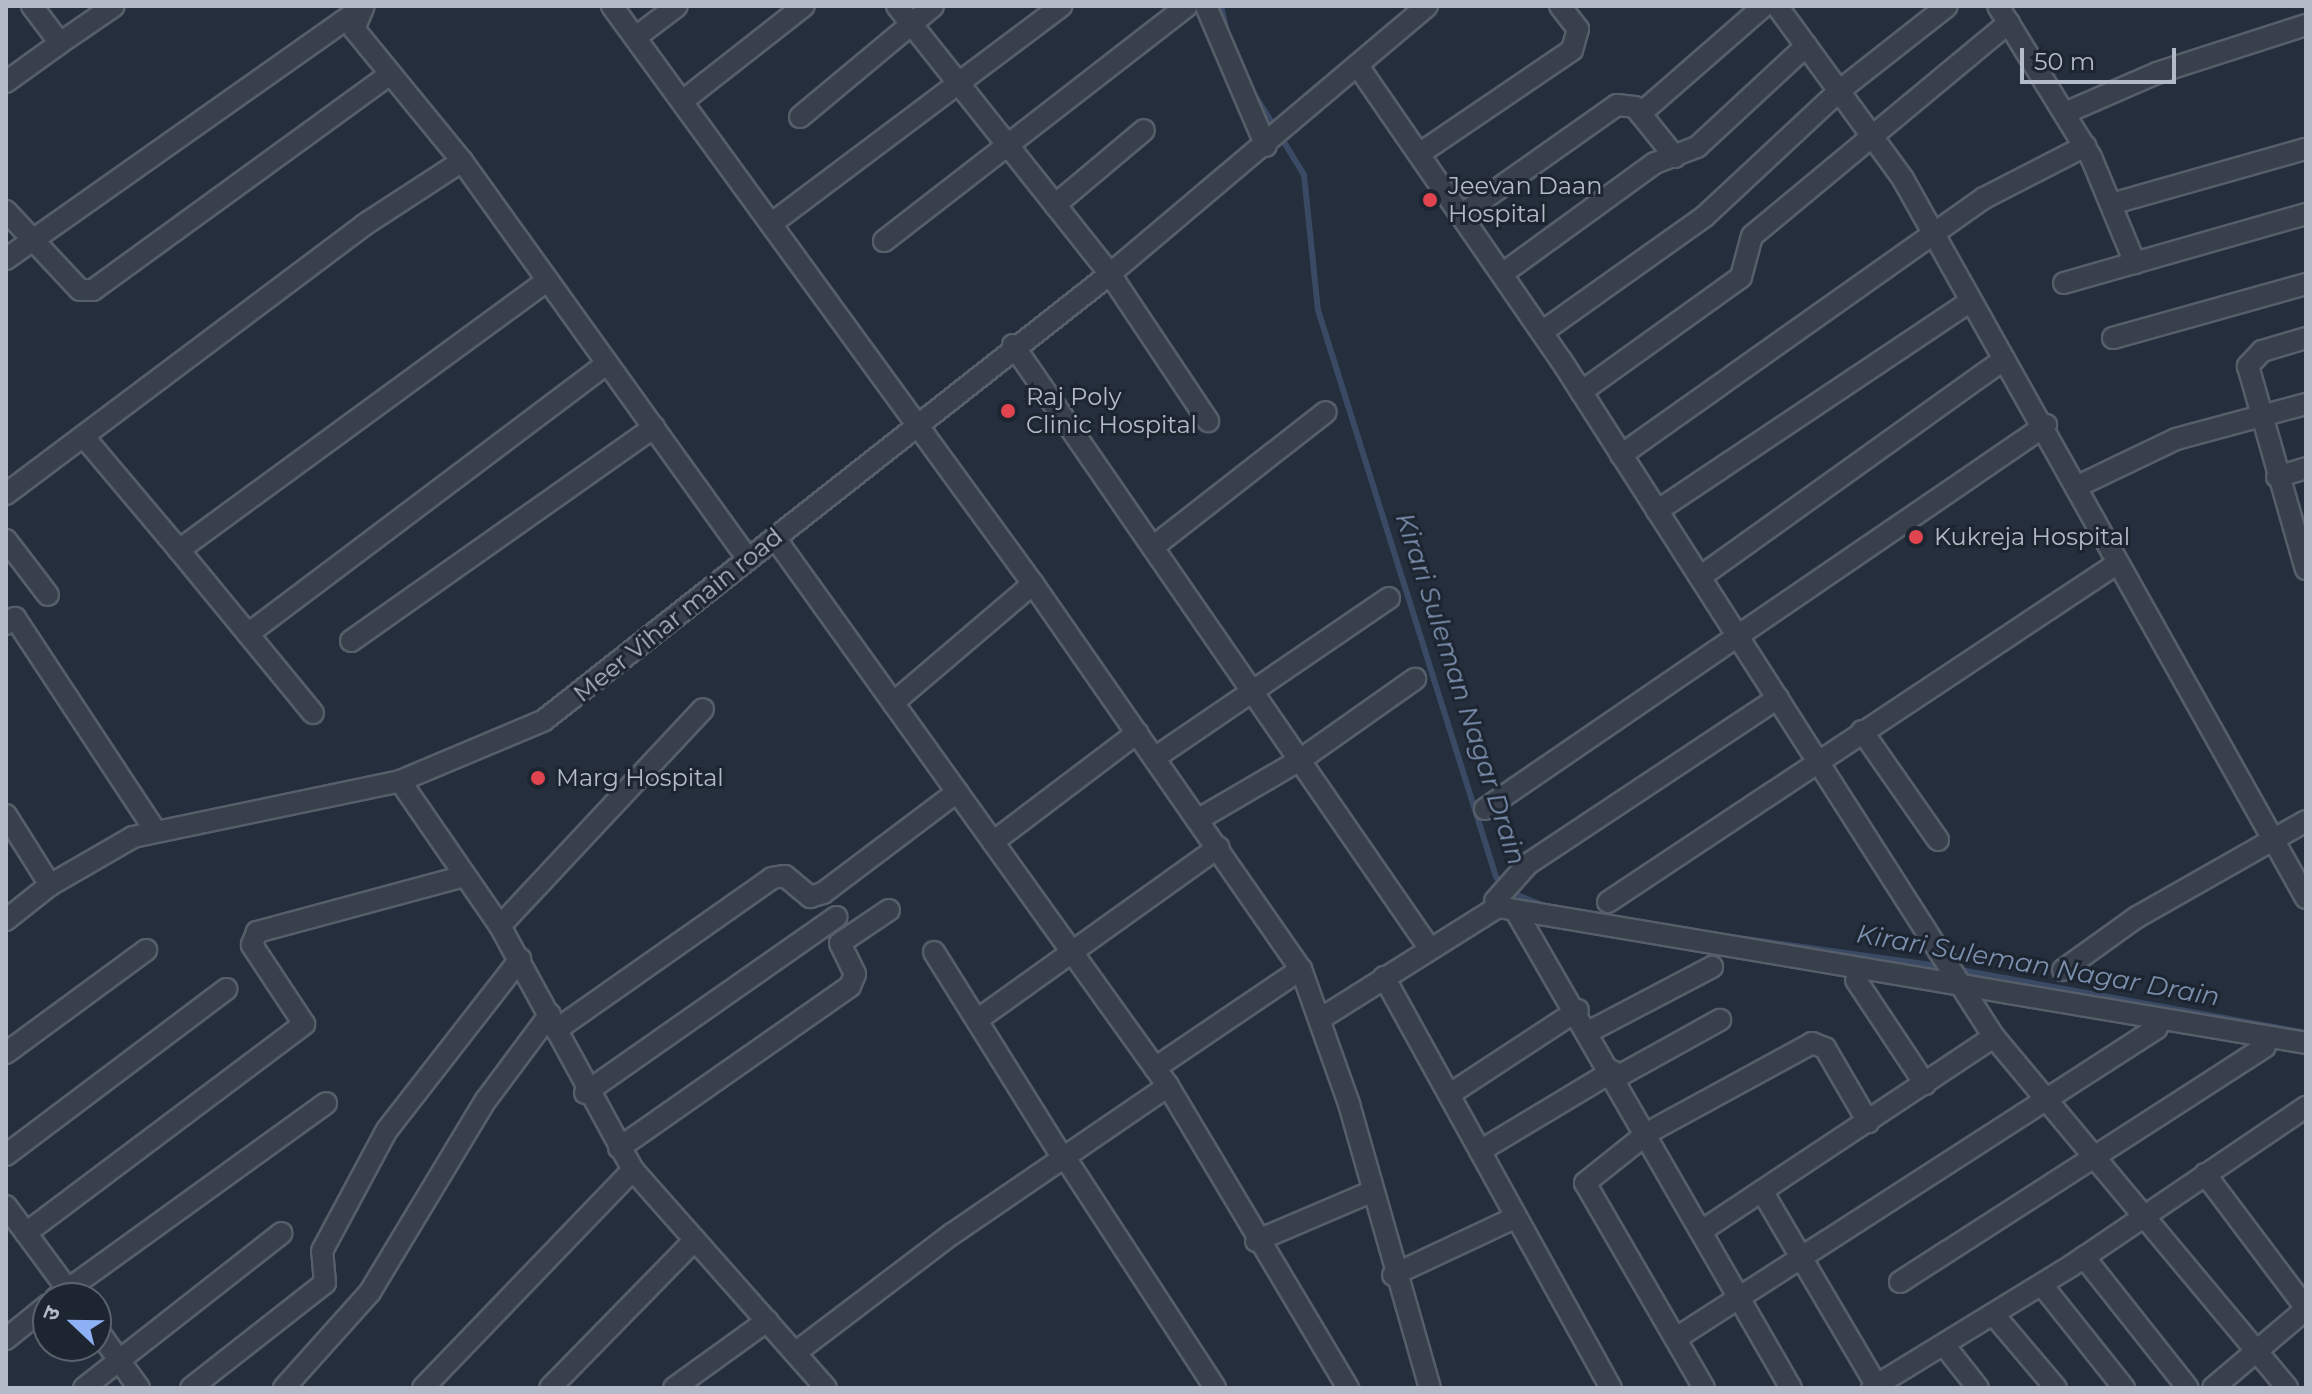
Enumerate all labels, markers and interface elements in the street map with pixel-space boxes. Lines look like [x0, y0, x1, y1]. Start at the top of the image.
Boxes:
scale bar [2024, 32, 2180, 82]
text: 50 m [2034, 47, 2095, 76]
place label: Jeevan Daan Hospital [1448, 172, 1602, 228]
marker: Jeevan Daan Hospital [1419, 189, 1441, 211]
place label: Raj Poly Clinic Hospital [1026, 383, 1197, 439]
marker: Raj Poly Clinic Hospital [997, 400, 1019, 422]
water label: Kirari Suleman Nagar Drain [1388, 509, 1532, 869]
street label: Meer Vihar main road [568, 522, 788, 708]
place label: Kukreja Hospital [1934, 523, 2130, 551]
marker: Kukreja Hospital [1905, 526, 1927, 548]
place label: Marg Hospital [556, 764, 724, 792]
marker: Marg Hospital [527, 767, 549, 789]
water label: Kirari Suleman Nagar Drain [1854, 919, 2222, 1013]
north arrow [32, 1282, 112, 1362]
text: उ [36, 1303, 66, 1325]

